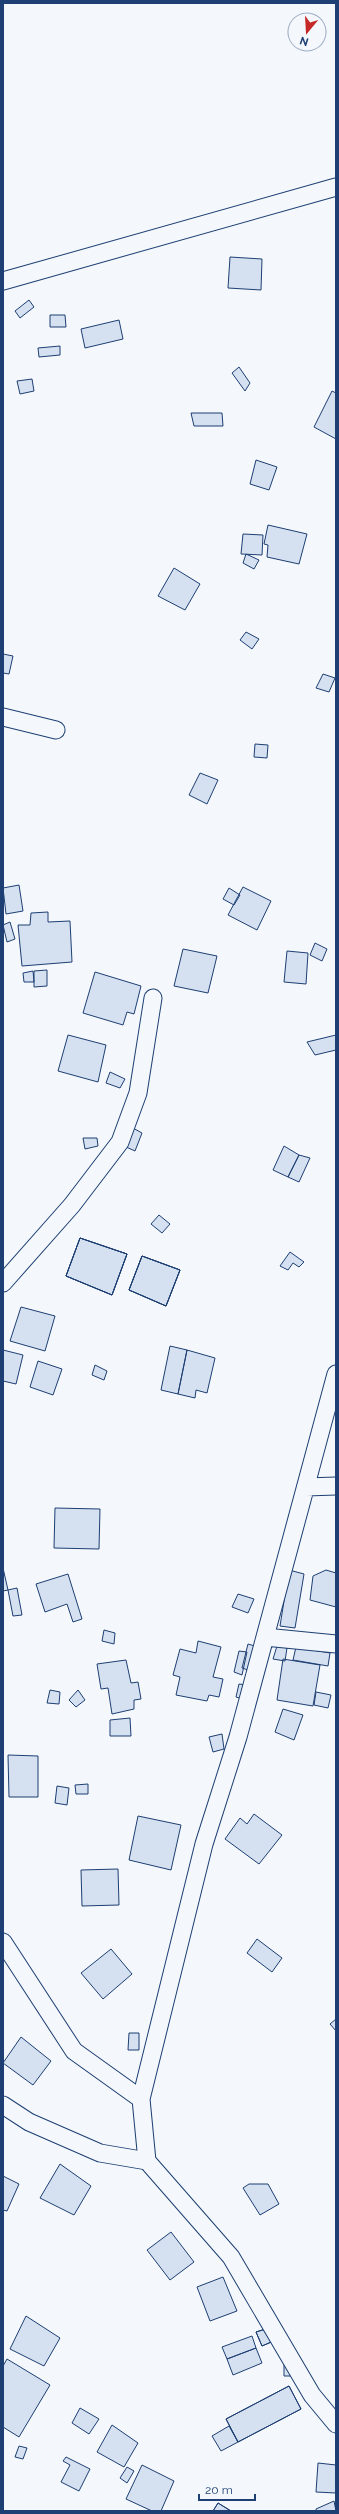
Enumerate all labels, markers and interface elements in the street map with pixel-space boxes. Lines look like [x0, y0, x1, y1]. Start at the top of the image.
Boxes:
north arrow [287, 12, 327, 52]
text: N [298, 34, 310, 49]
scale bar [199, 2476, 255, 2502]
text: 20 m [205, 2483, 233, 2497]

